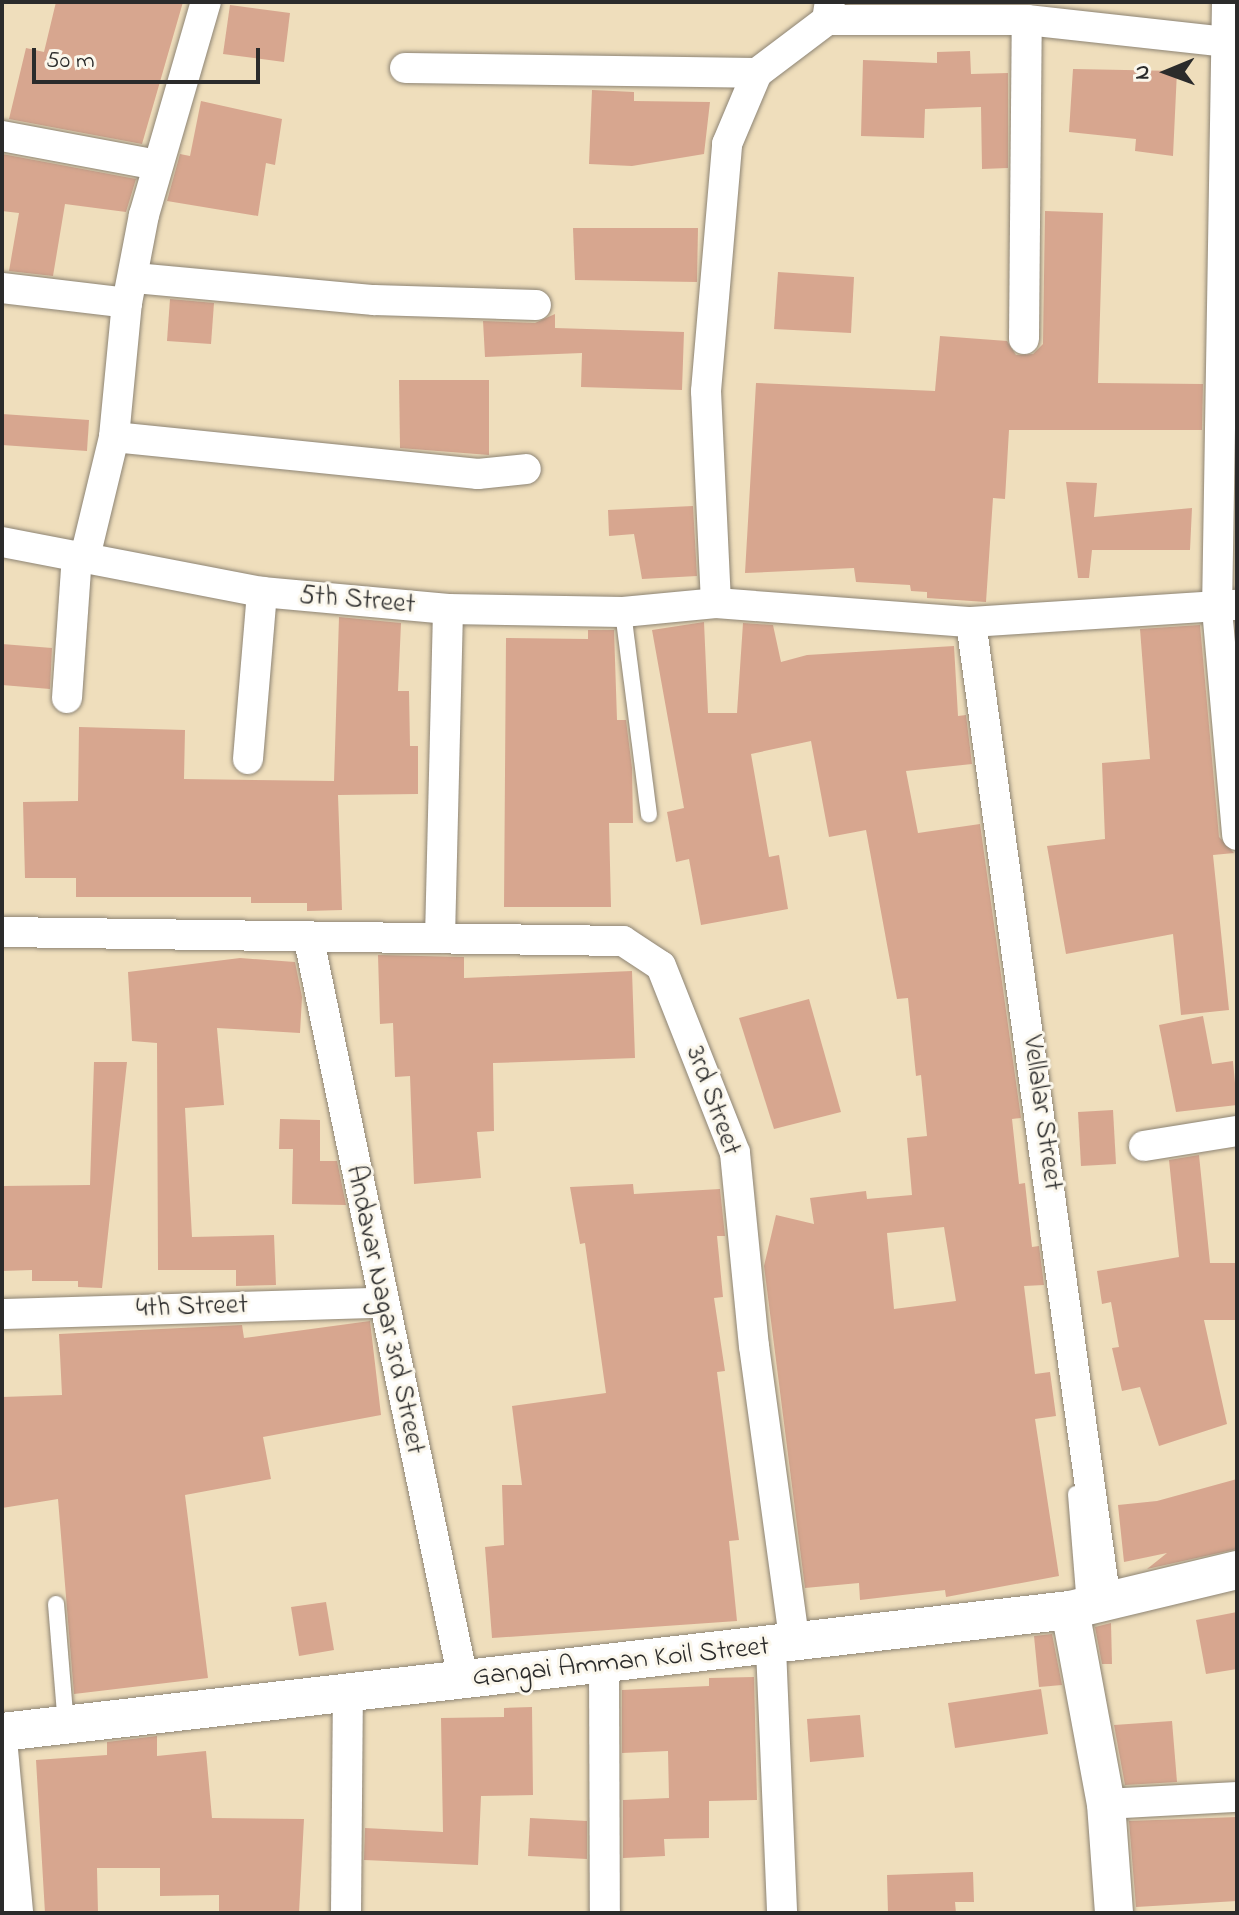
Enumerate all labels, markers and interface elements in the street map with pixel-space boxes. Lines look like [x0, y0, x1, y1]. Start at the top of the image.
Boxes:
scale bar [36, 32, 264, 82]
north arrow [1127, 32, 1207, 112]
text: 50 m [46, 44, 95, 79]
text: N [1127, 65, 1159, 80]
street label: 5th Street [298, 579, 416, 623]
street label: Vellalar Street [1013, 1033, 1069, 1193]
street label: 3rd Street [677, 1042, 747, 1160]
street label: Andavar Nagar 3rd Street [337, 1162, 431, 1458]
street label: 4th Street [136, 1289, 248, 1327]
street label: Gangai Amman Koil Street [471, 1631, 771, 1695]

